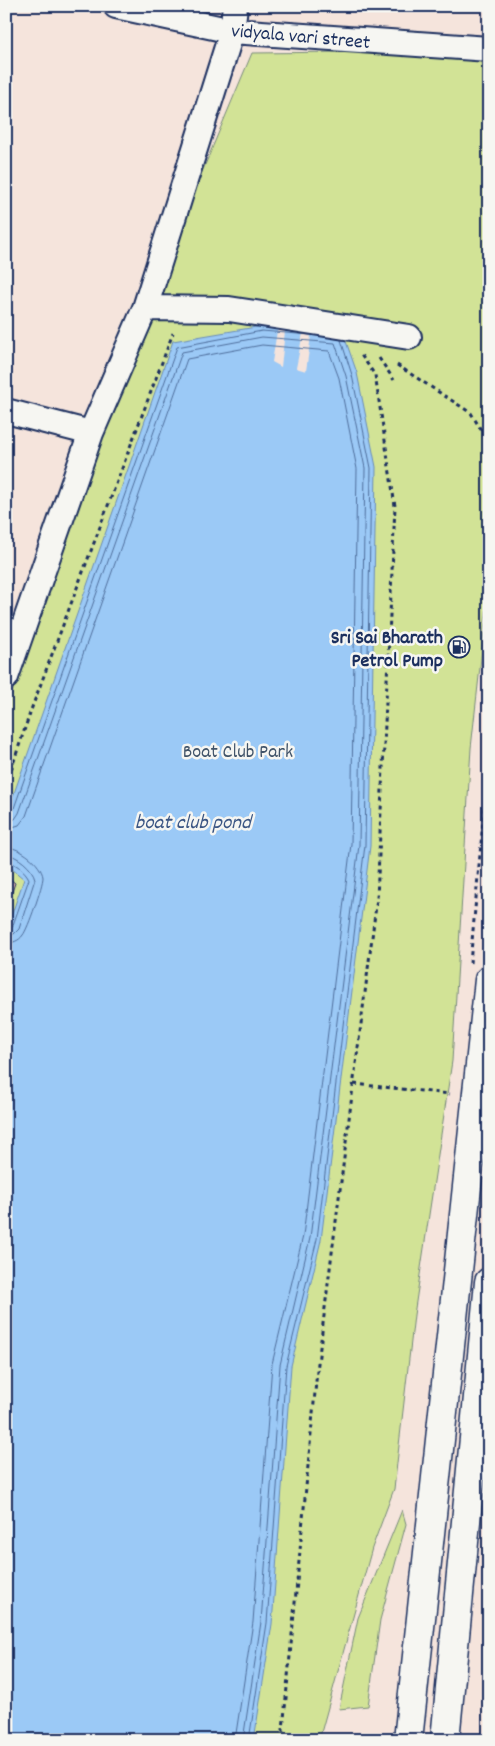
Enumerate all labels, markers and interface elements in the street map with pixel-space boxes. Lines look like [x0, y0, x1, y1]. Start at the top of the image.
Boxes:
street label: vidyala vari street [230, 18, 371, 58]
place label: Sri Sai Bharath Petrol Pump [331, 625, 443, 676]
fuel station icon: Sri Sai Bharath Petrol Pump [447, 635, 471, 659]
park label: Boat Club Park [183, 739, 293, 767]
water label: boat club pond [135, 809, 254, 839]

